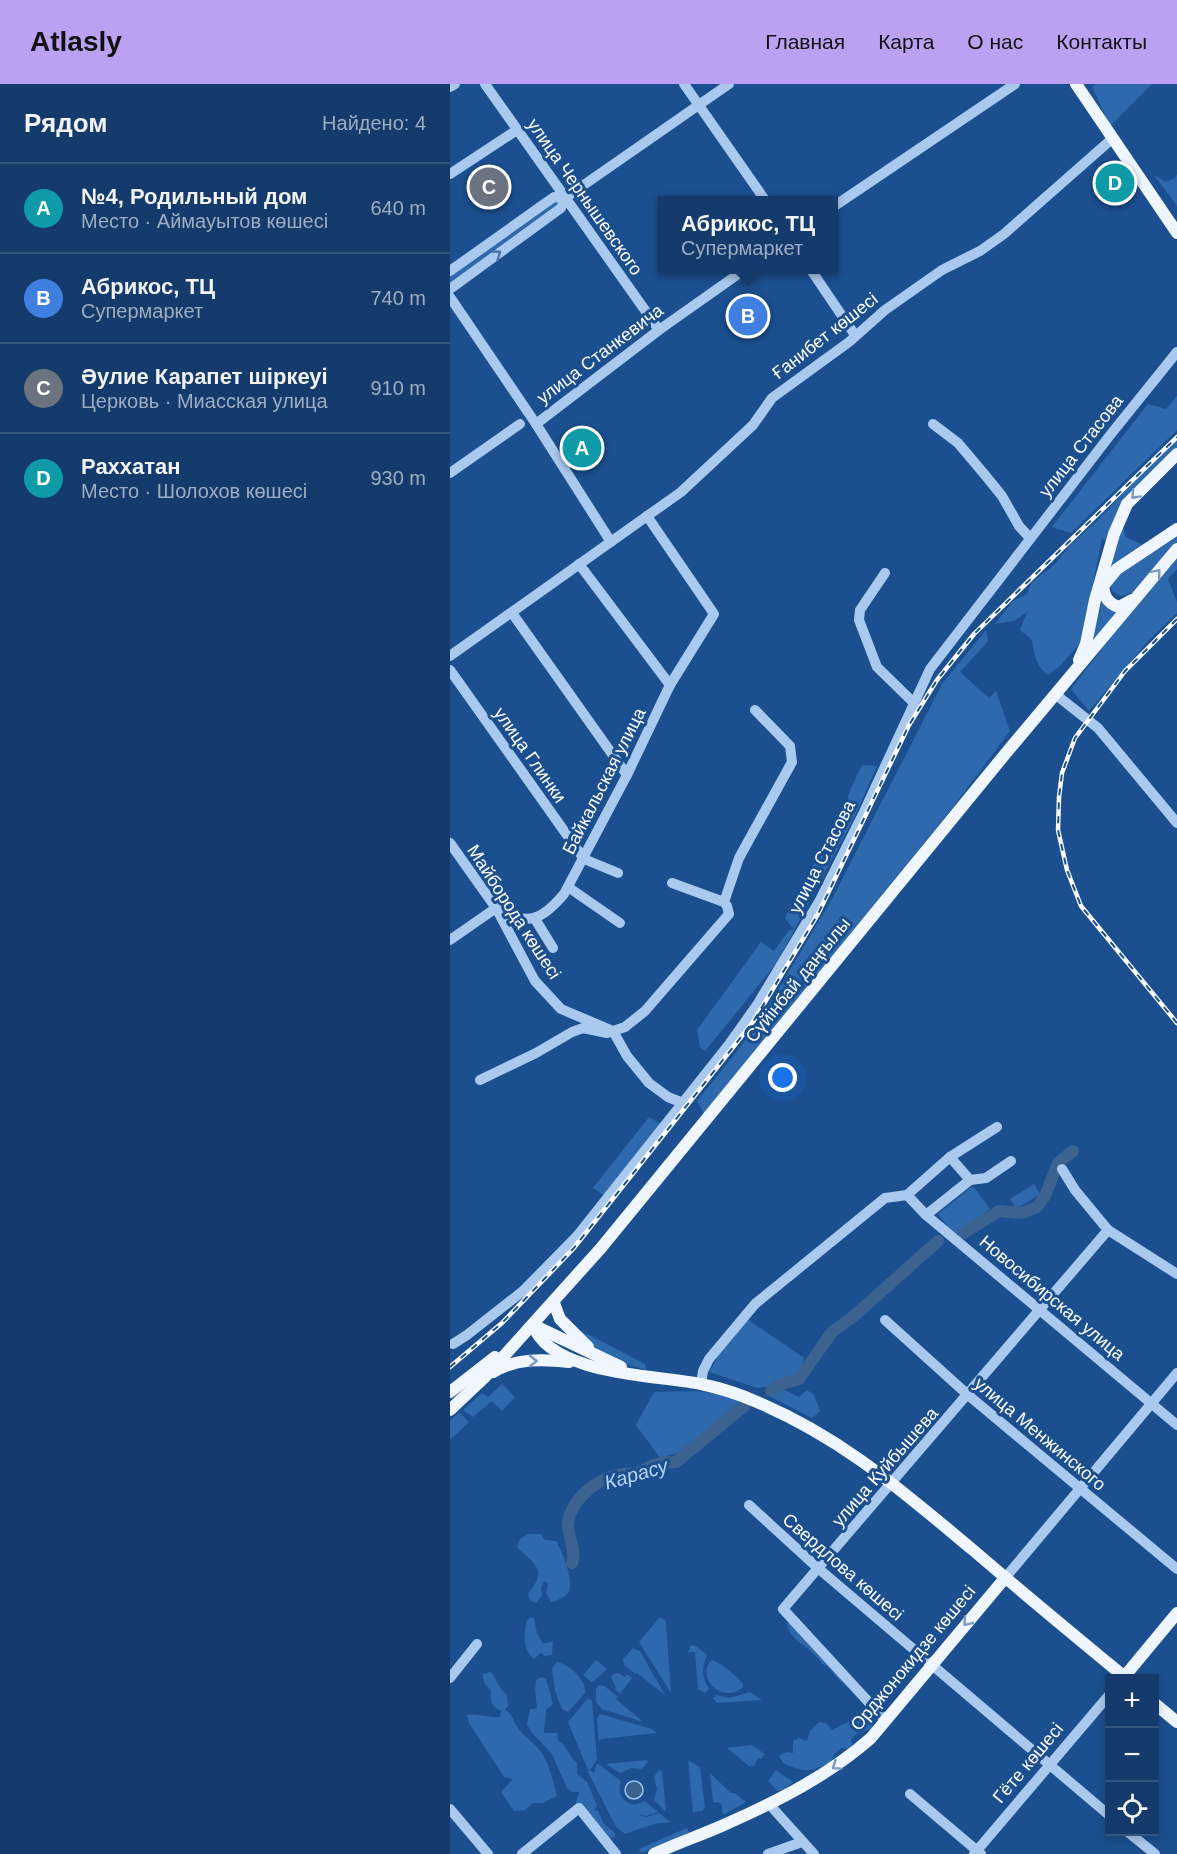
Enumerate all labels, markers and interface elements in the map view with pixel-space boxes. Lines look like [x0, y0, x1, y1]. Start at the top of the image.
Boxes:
text: Atlasly [30, 26, 122, 57]
text: Главная [765, 30, 845, 53]
text: Карта [878, 30, 934, 53]
text: О нас [967, 30, 1023, 53]
text: Контакты [1056, 30, 1147, 53]
text: Рядом [24, 108, 107, 138]
text: Найдено: 4 [322, 112, 426, 134]
street label: улица Чернышевского [523, 115, 647, 279]
pin: D [1096, 160, 1134, 206]
pin: C [470, 164, 508, 210]
text: №4, Родильный дом [81, 184, 307, 209]
popup [658, 196, 838, 274]
text: A [36, 197, 51, 219]
text: 640 m [370, 197, 426, 219]
text: Место · Аймауытов көшесі [81, 210, 328, 232]
text: Абрикос, ТЦ [681, 211, 815, 236]
text: Супермаркет [681, 237, 803, 259]
one-way arrow [491, 250, 502, 261]
text: Абрикос, ТЦ [81, 274, 215, 299]
text: B [36, 287, 51, 309]
text: 740 m [370, 287, 426, 309]
street label: Ғанибет көшесі [768, 289, 882, 384]
pin: B [728, 294, 768, 338]
text: Супермаркет [81, 300, 203, 322]
street label: улица Станкевича [533, 300, 668, 408]
text: Әулие Карапет шіркеуі [81, 364, 328, 389]
text: C [36, 377, 51, 399]
text: 910 m [370, 377, 426, 399]
text: Церковь · Миасская улица [81, 390, 328, 412]
street label: улица Стасова [1035, 390, 1128, 501]
pin: A [562, 426, 602, 470]
text: Раххатан [81, 454, 181, 479]
text: D [36, 467, 51, 489]
text: 930 m [370, 467, 426, 489]
text: Место · Шолохов көшесі [81, 480, 307, 502]
one-way arrow [1131, 488, 1142, 498]
one-way arrow [1150, 569, 1161, 580]
street label: улица Глинки [490, 704, 570, 806]
street label: Байкальская улица [558, 704, 650, 858]
street label: улица Стасова [785, 796, 860, 917]
street label: Майборода көшесі [463, 841, 565, 983]
street label: Сүйінбай даңғылы [742, 914, 854, 1046]
your location [768, 1063, 797, 1092]
street label: Новосибирская улица [975, 1231, 1129, 1365]
one-way arrow [529, 1355, 538, 1367]
street label: улица Менжинского [970, 1373, 1110, 1495]
street label: улица Куйбышева [828, 1403, 943, 1531]
water label: Карасу [602, 1454, 671, 1494]
street label: Свердлова көшесі [779, 1509, 907, 1625]
street label: Орджонокидзе көшесі [847, 1582, 979, 1734]
one-way arrow [963, 1615, 974, 1626]
map controls [1105, 1674, 1159, 1836]
button: + [1105, 1674, 1159, 1728]
street label: Гёте көшесі [989, 1719, 1067, 1807]
button: − [1105, 1728, 1159, 1782]
one-way arrow [832, 1759, 843, 1770]
button: locate [1105, 1782, 1159, 1836]

